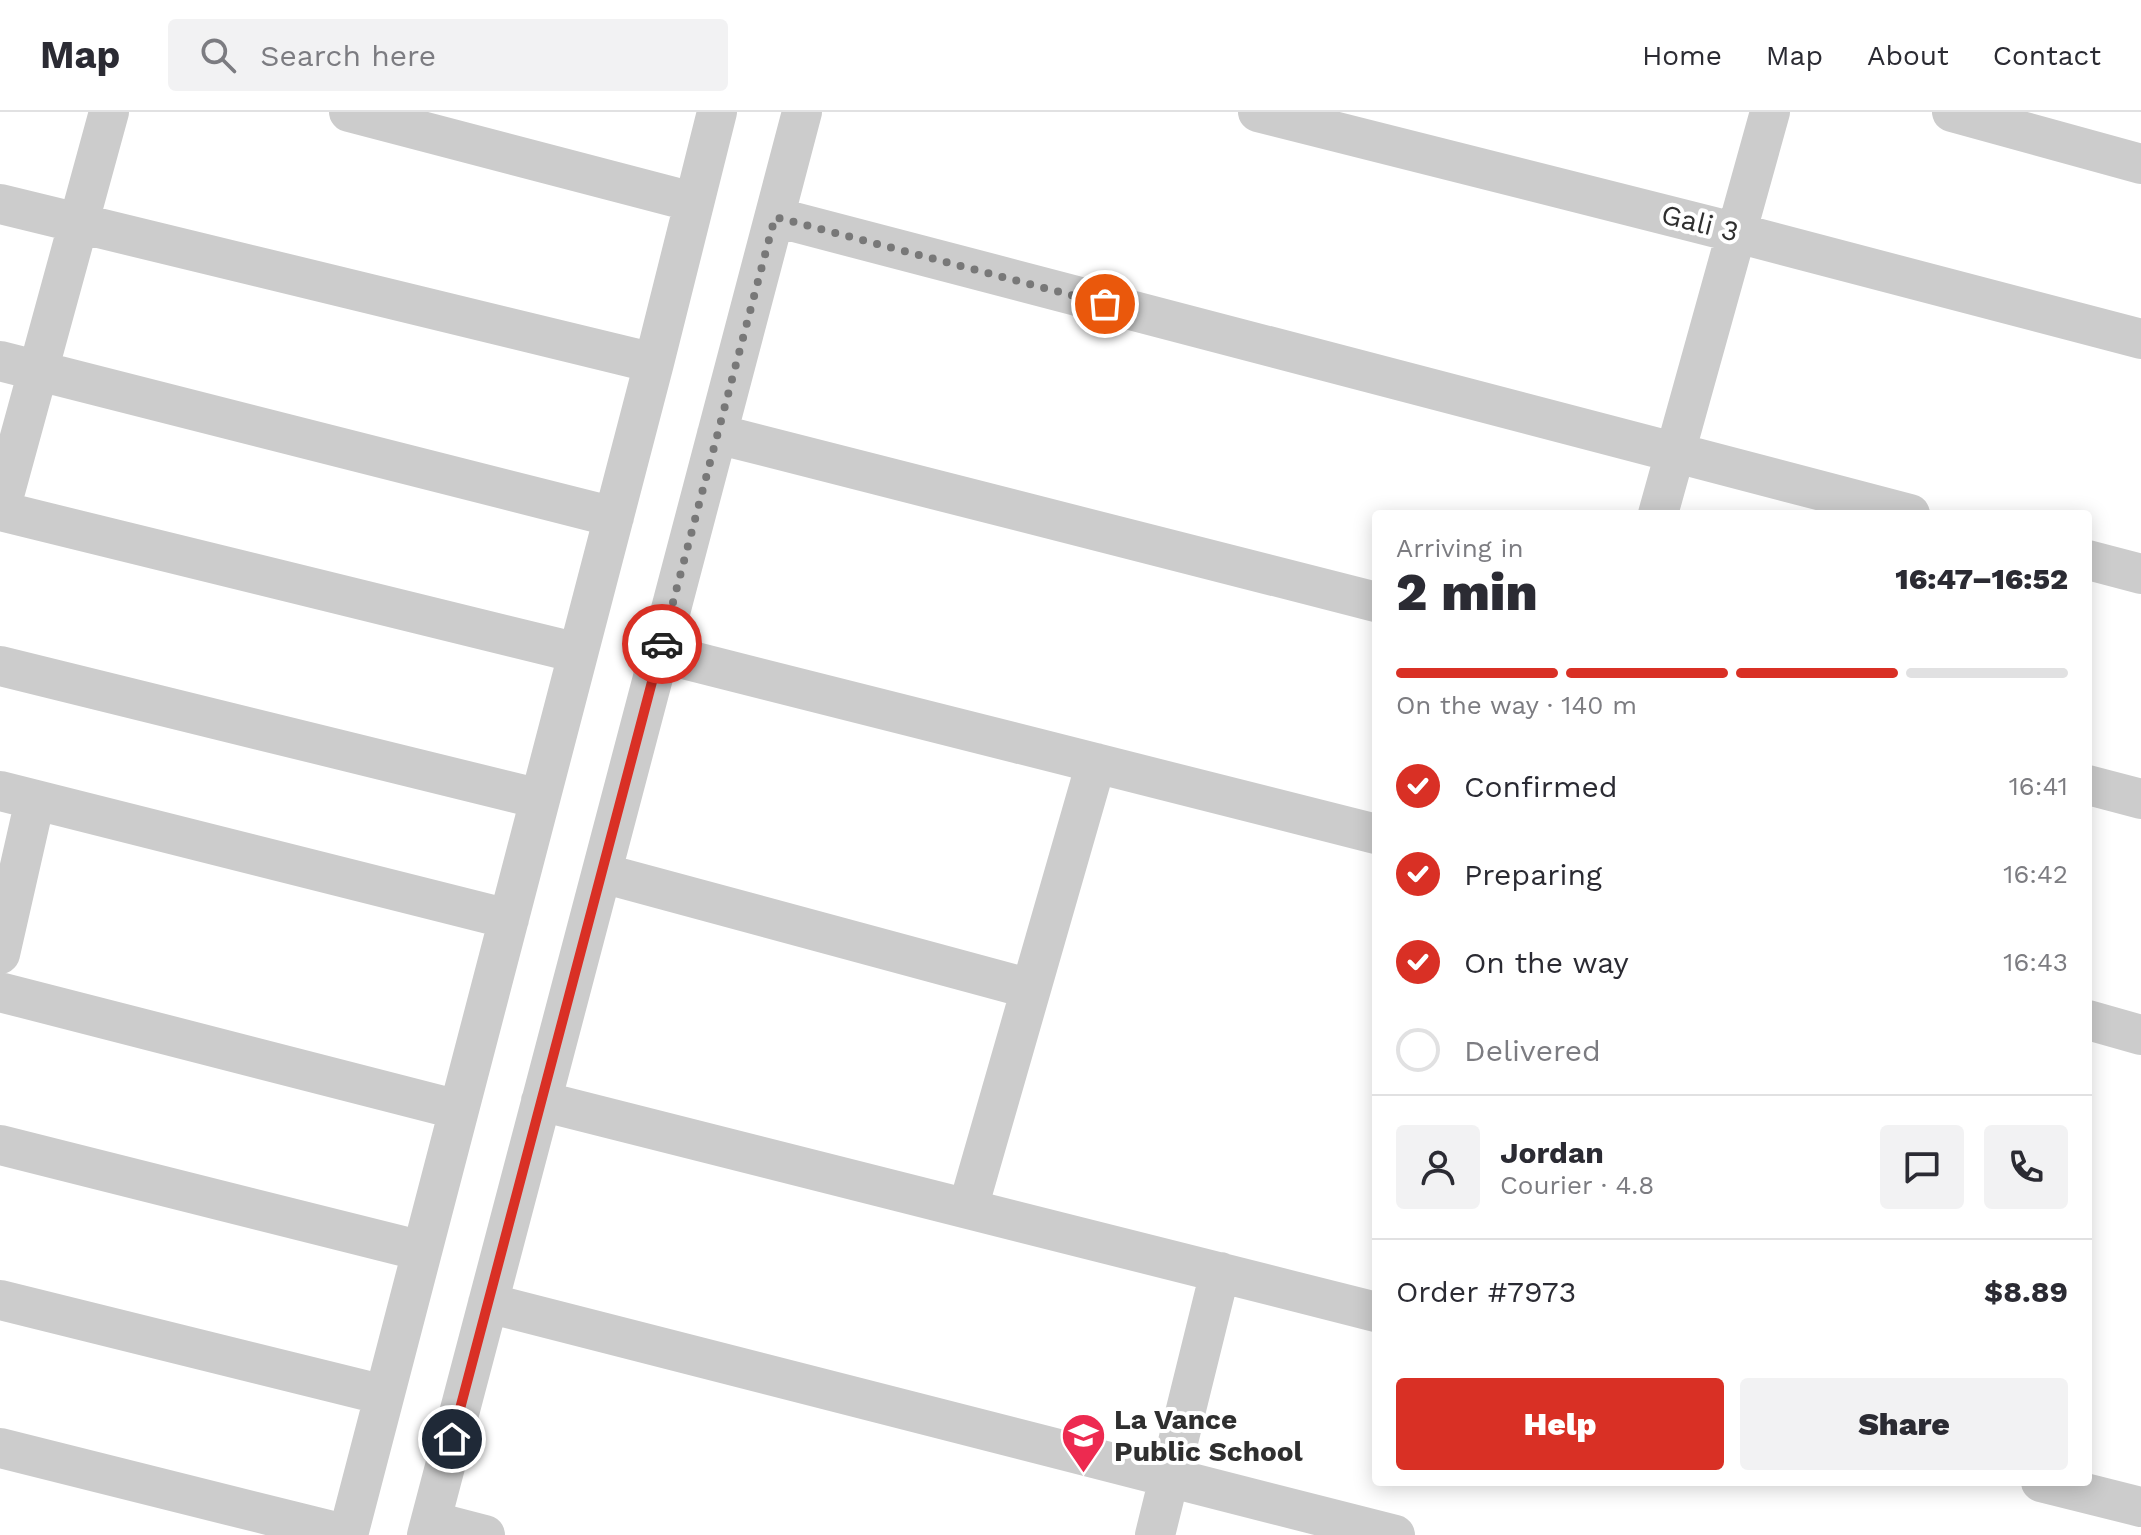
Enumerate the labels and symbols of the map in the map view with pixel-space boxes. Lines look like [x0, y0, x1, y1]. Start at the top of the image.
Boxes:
street label: Gali 3 [1658, 198, 1742, 248]
pin [1071, 270, 1139, 338]
courier [622, 604, 702, 684]
place label: La Vance Public School [1114, 1403, 1304, 1468]
pin [418, 1405, 486, 1473]
school or university icon: La Vance Public School [1059, 1411, 1107, 1474]

